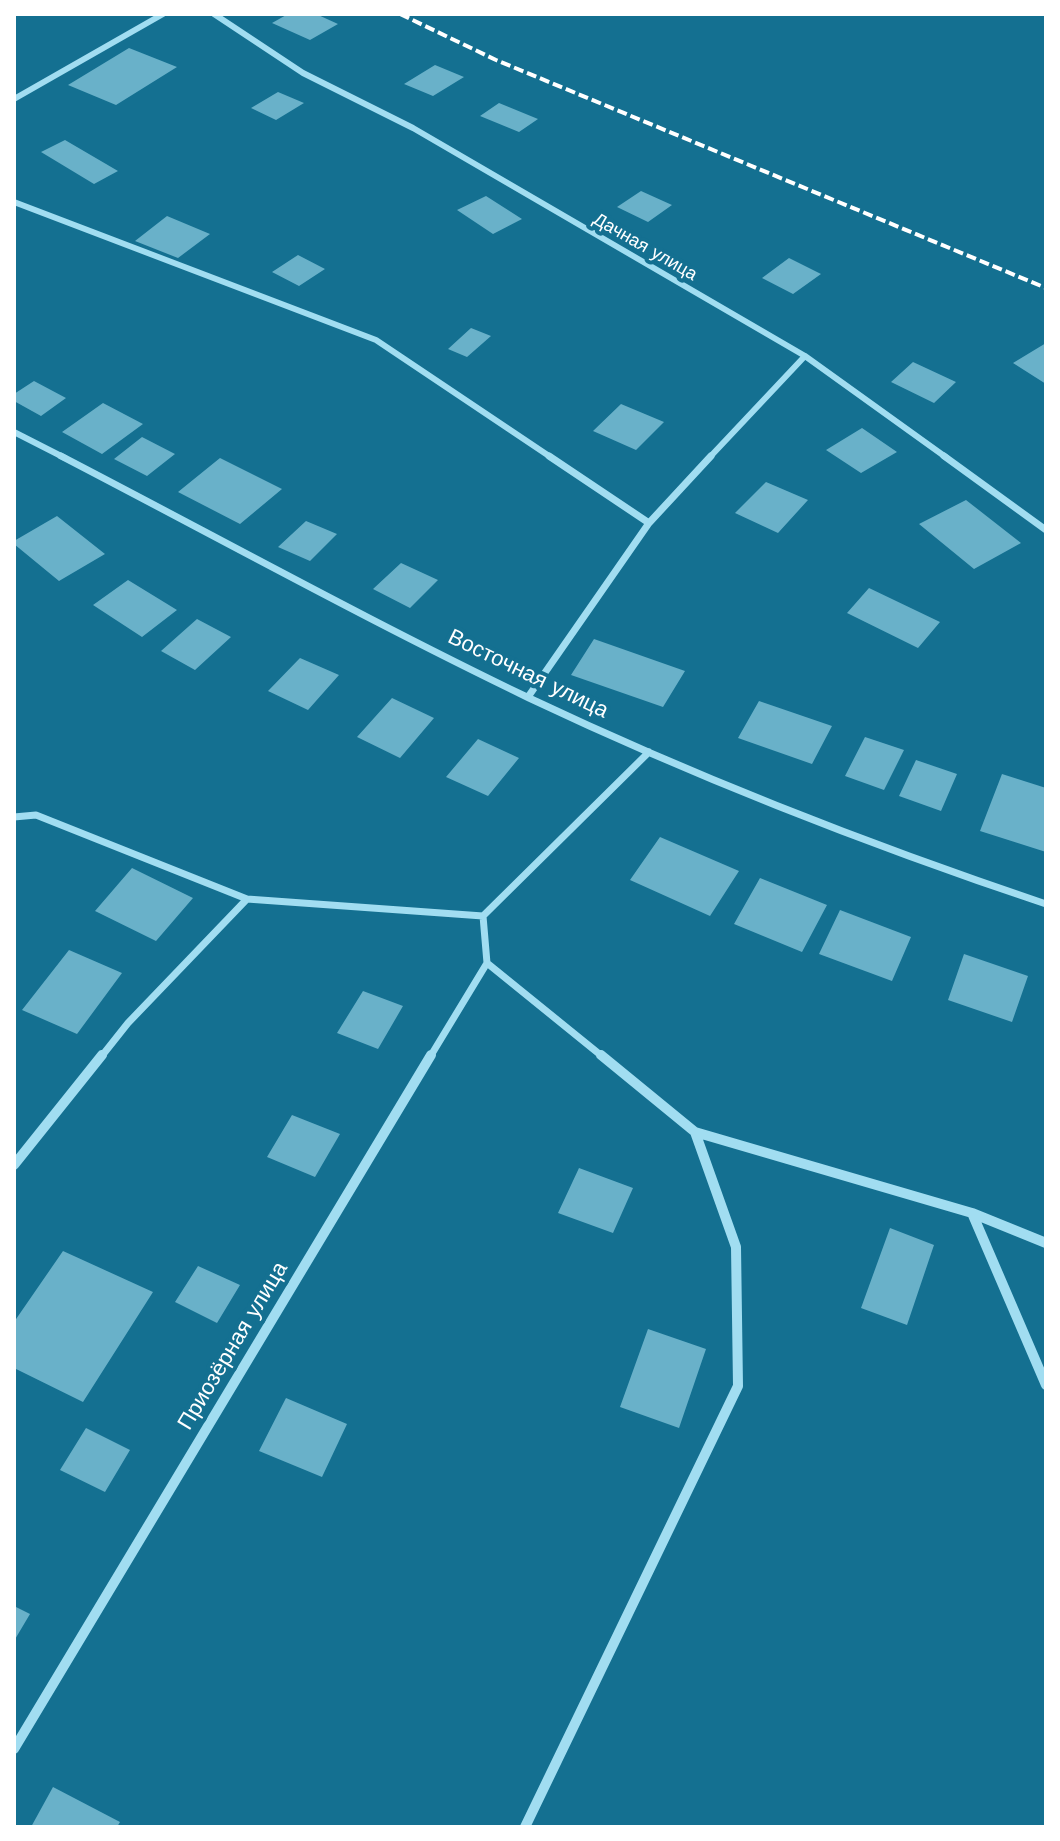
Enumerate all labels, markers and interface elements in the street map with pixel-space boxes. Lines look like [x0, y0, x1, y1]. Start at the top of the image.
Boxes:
street label: Дачная улица [589, 209, 701, 285]
street label: Восточная улица [443, 624, 613, 724]
street label: Приозёрная улица [172, 1257, 294, 1435]

